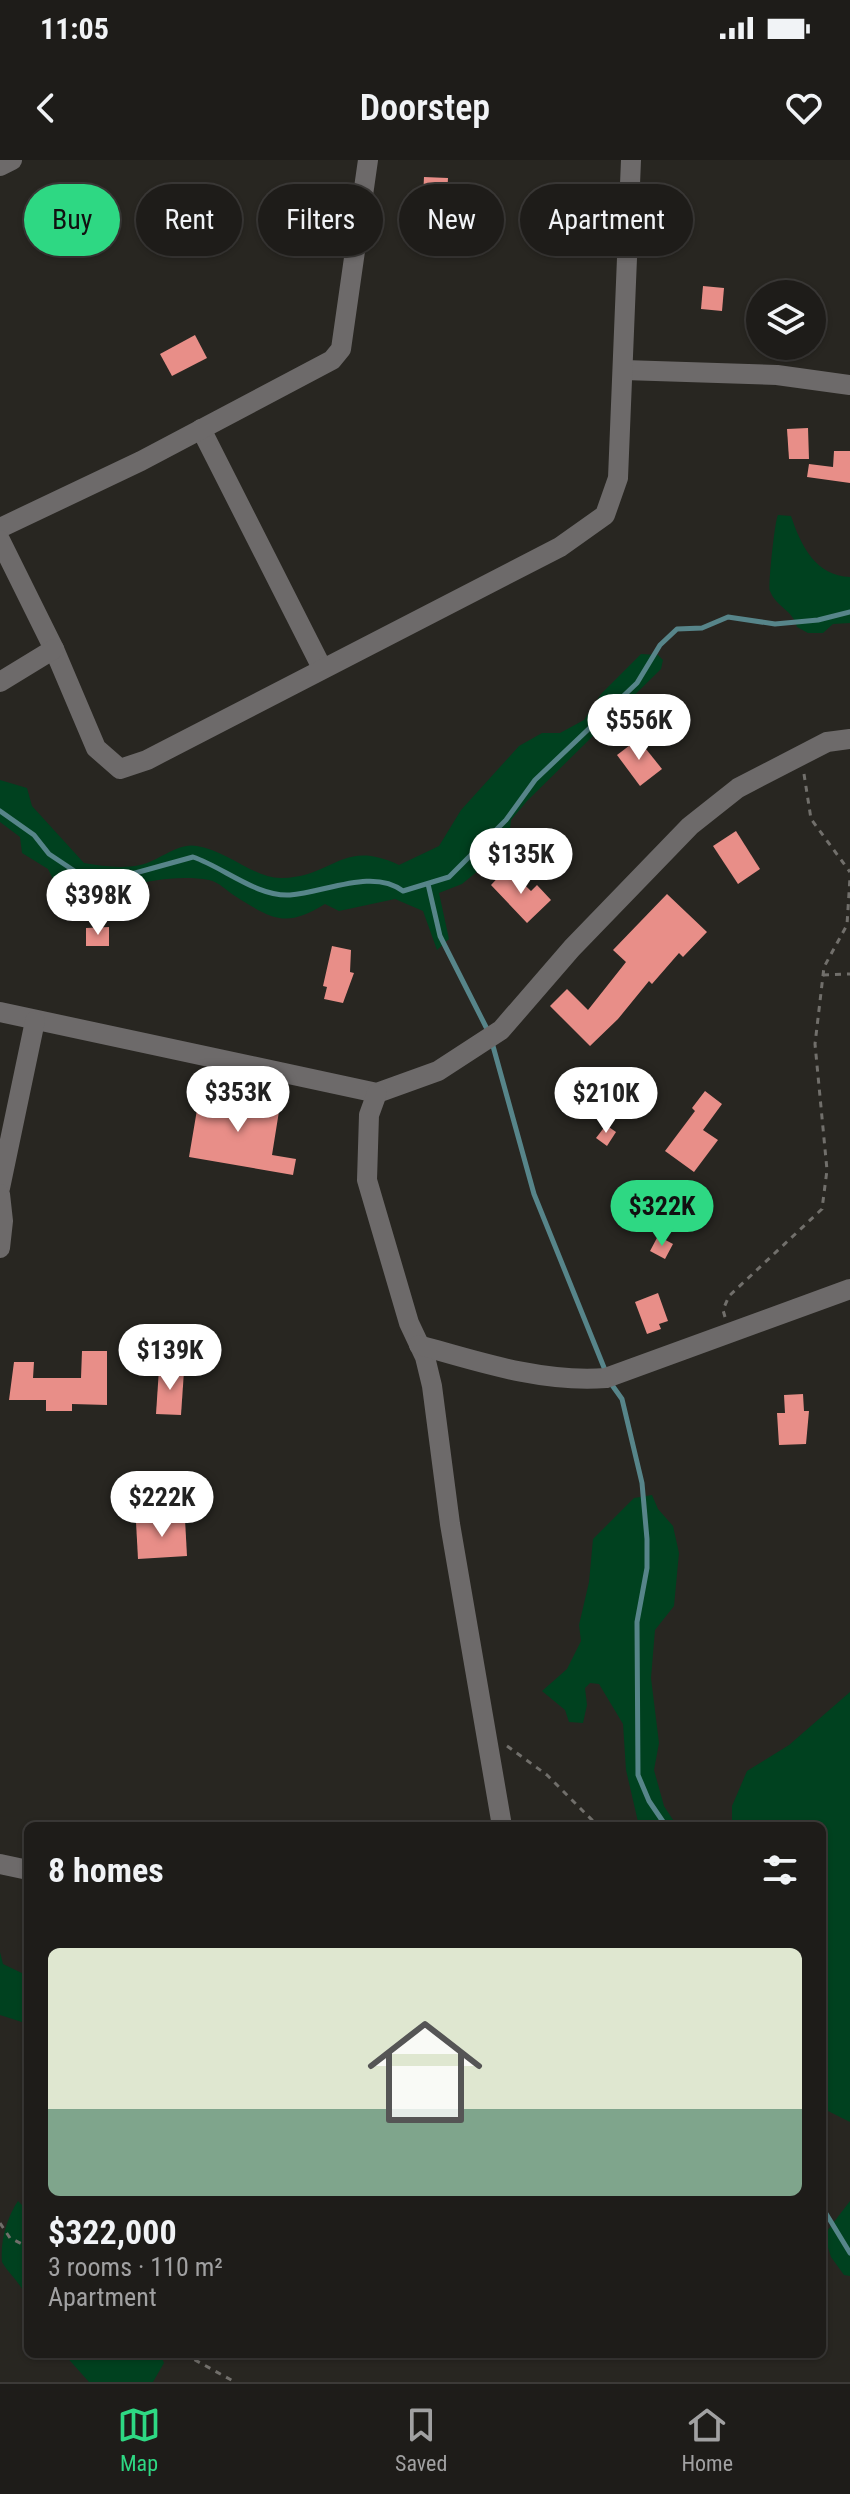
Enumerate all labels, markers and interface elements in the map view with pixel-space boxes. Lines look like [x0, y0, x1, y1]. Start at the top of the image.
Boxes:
text: 11:05 [40, 11, 109, 46]
icon: back [24, 86, 68, 130]
icon: heart [782, 86, 826, 130]
text: Doorstep [360, 87, 490, 129]
chip: Buy [24, 184, 120, 256]
chip: Rent [136, 184, 242, 256]
chip: Filters [258, 184, 383, 256]
chip: New [399, 184, 504, 256]
chip: Apartment [520, 184, 693, 256]
map controls [746, 280, 826, 360]
button: layers [746, 280, 826, 360]
pin: $556K [583, 694, 695, 762]
text: $556K [606, 705, 672, 735]
pin: $135K [465, 828, 577, 896]
text: $135K [488, 839, 554, 869]
pin: $398K [42, 869, 154, 937]
text: $398K [65, 880, 131, 910]
pin: $353K [182, 1066, 294, 1134]
pin: $210K [550, 1067, 662, 1135]
text: $353K [205, 1077, 271, 1107]
text: $210K [573, 1078, 639, 1108]
pin: $322K [606, 1180, 718, 1248]
text: $322K [629, 1191, 695, 1221]
pin: $139K [114, 1324, 226, 1392]
text: $139K [137, 1335, 203, 1365]
pin: $222K [106, 1471, 218, 1539]
text: $222K [129, 1482, 195, 1512]
icon: filters [758, 1848, 802, 1892]
text: 8 homes [48, 1850, 164, 1890]
icon: home [353, 2000, 497, 2144]
text: $322,000 [48, 2212, 177, 2252]
text: 3 rooms · 110 m² [48, 2252, 223, 2282]
text: Apartment [48, 2282, 157, 2312]
tab: Map [117, 2403, 161, 2476]
tab: Saved [395, 2403, 447, 2476]
tab: Home [681, 2403, 733, 2476]

